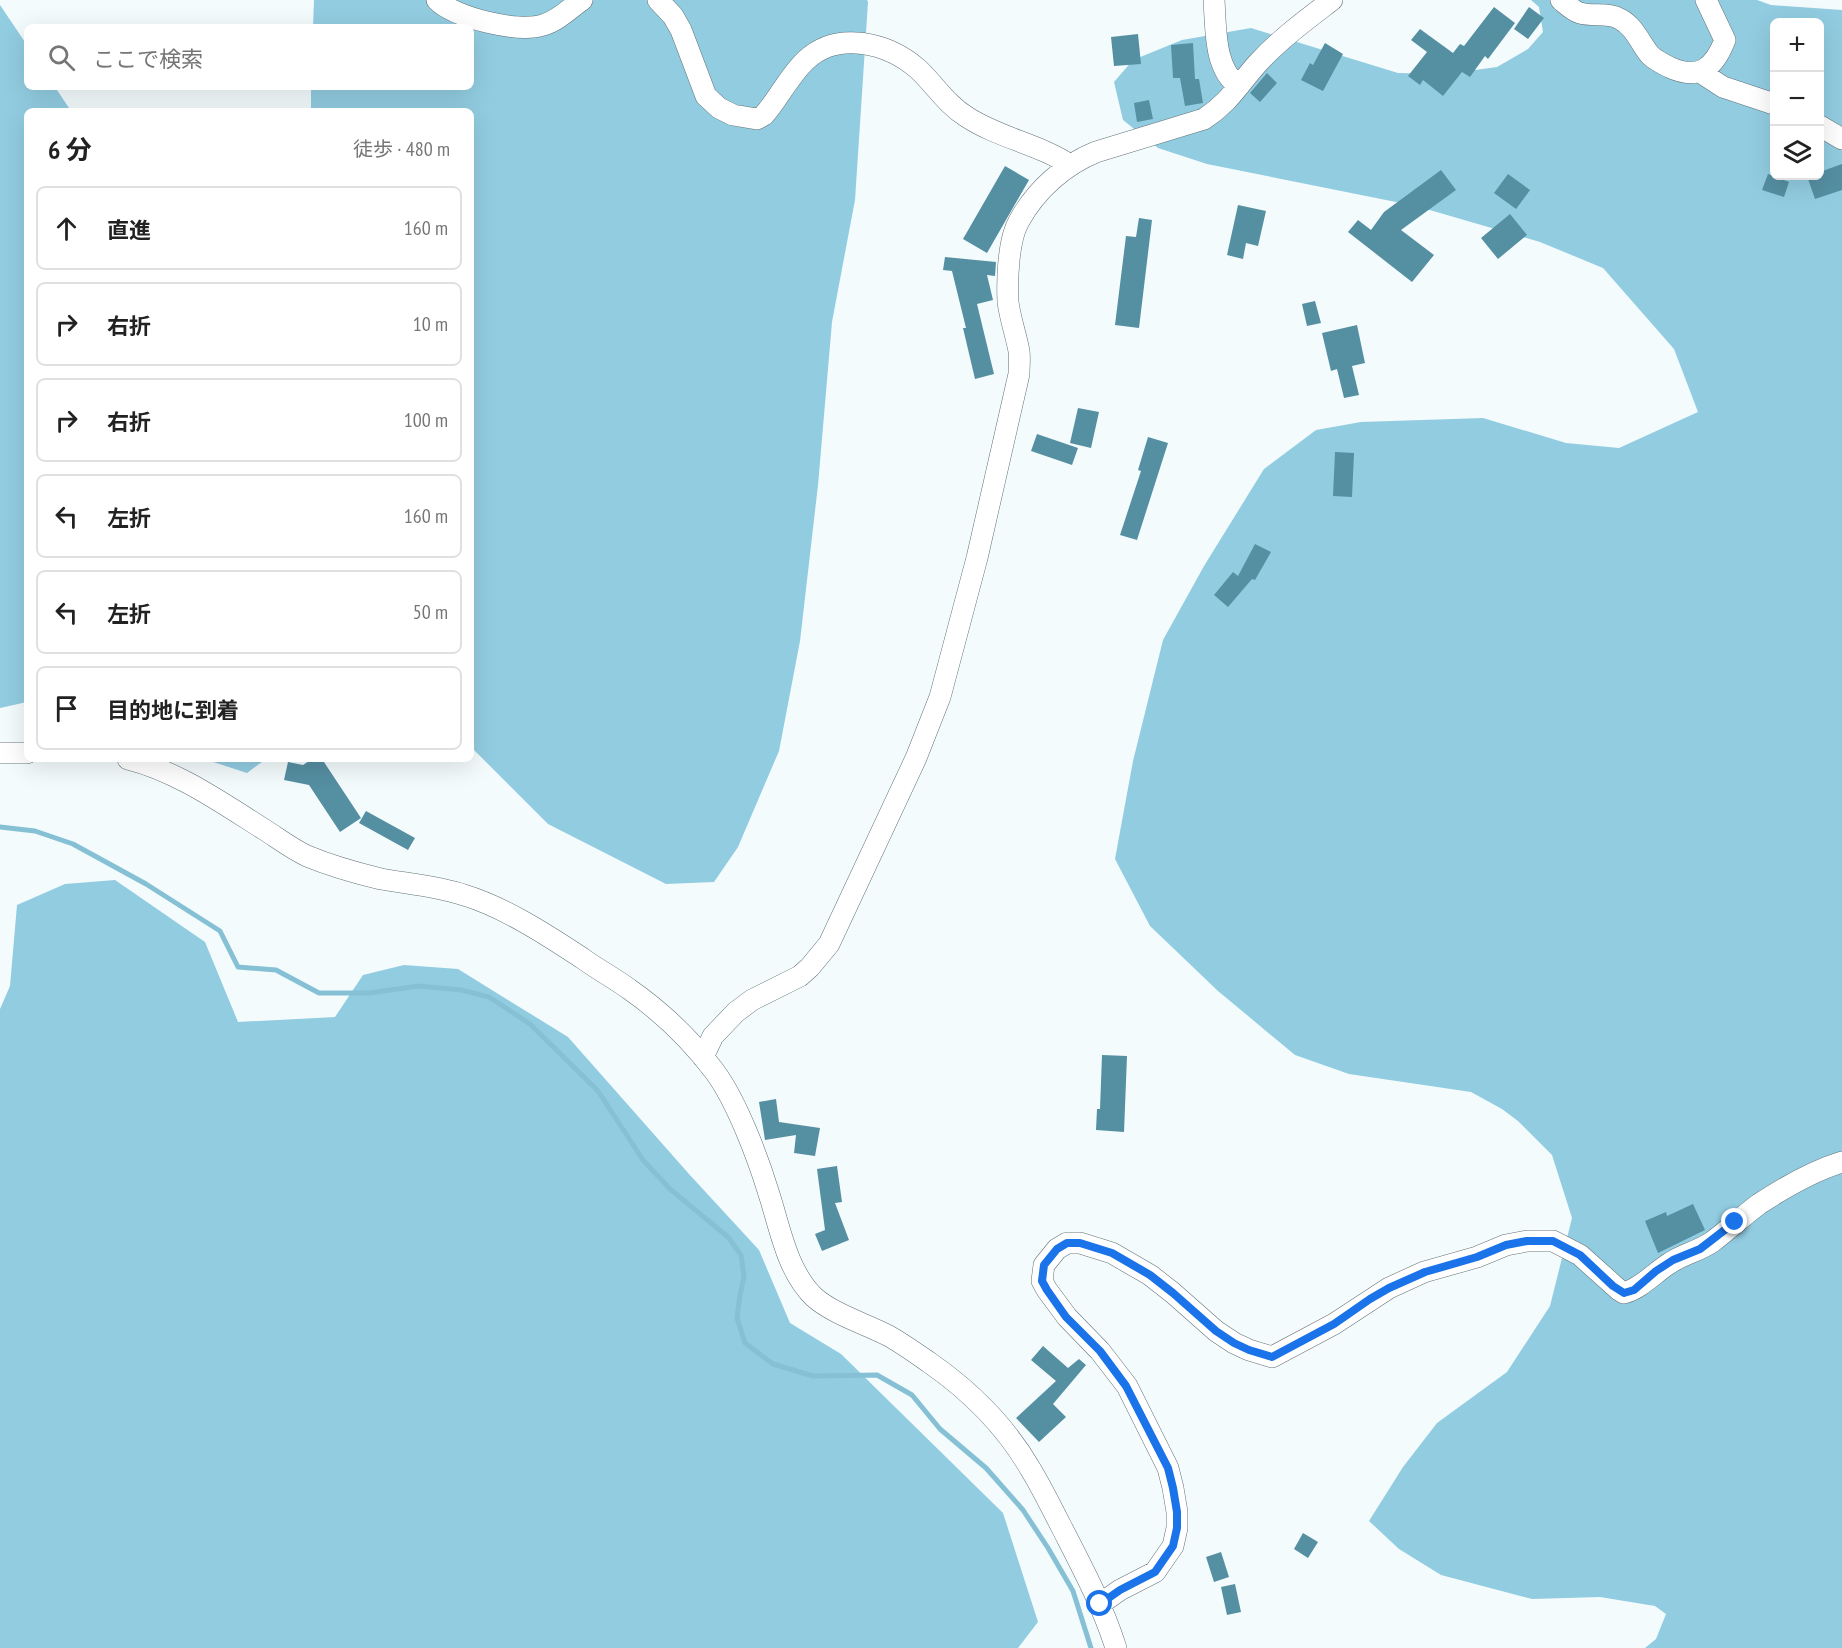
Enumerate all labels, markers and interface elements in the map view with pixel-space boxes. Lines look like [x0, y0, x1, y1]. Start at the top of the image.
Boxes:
map controls [1770, 18, 1824, 180]
button: + [1770, 18, 1824, 72]
search box [24, 24, 474, 90]
icon: search [45, 41, 78, 74]
text: ここで検索 [93, 45, 203, 73]
button: − [1770, 72, 1824, 126]
button: layers [1770, 126, 1824, 180]
text: 6 分 [48, 133, 92, 166]
text: 徒歩 · 480 m [353, 136, 450, 162]
icon: ahead [50, 212, 83, 245]
text: 160 m [404, 215, 448, 241]
text: 直進 [107, 216, 151, 244]
icon: right [50, 308, 83, 341]
text: 10 m [413, 311, 448, 337]
text: 右折 [107, 312, 151, 340]
icon: right [50, 404, 83, 437]
text: 100 m [404, 407, 448, 433]
text: 右折 [107, 408, 151, 436]
icon: left [50, 500, 83, 533]
text: 160 m [404, 503, 448, 529]
text: 左折 [107, 504, 151, 532]
icon: left [50, 596, 83, 629]
text: 50 m [413, 599, 448, 625]
text: 左折 [107, 600, 151, 628]
icon: arrive [50, 692, 83, 725]
text: 目的地に到着 [107, 696, 239, 724]
route end [1721, 1208, 1747, 1234]
route start [1086, 1590, 1112, 1616]

